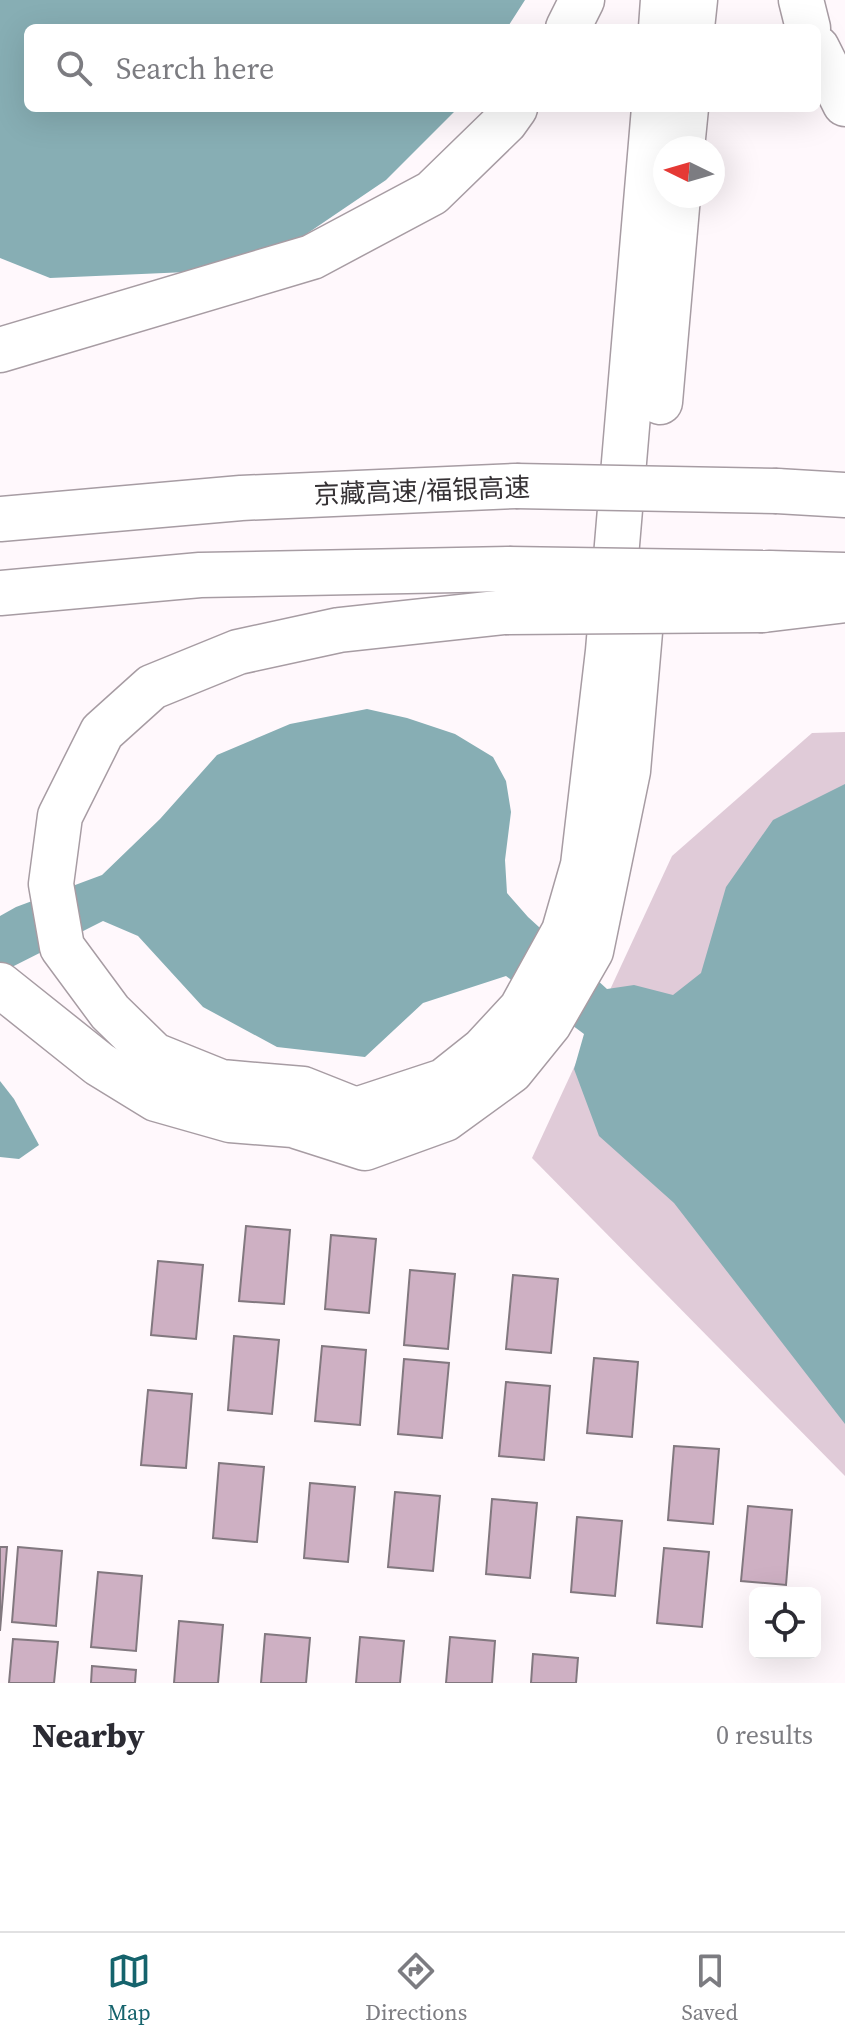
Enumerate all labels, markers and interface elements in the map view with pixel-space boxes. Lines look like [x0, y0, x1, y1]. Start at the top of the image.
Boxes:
search box [24, 24, 821, 112]
icon: search [52, 46, 96, 90]
text: Search here [116, 48, 274, 89]
north arrow [653, 136, 725, 208]
street label: 京藏高速/福银高速 [313, 469, 531, 513]
map controls [749, 1587, 821, 1659]
button: locate [749, 1587, 821, 1659]
text: Nearby [32, 1712, 145, 1758]
text: 0 results [716, 1717, 813, 1753]
tab: Map [107, 1949, 151, 2027]
tab: Directions [365, 1949, 467, 2027]
tab: Saved [681, 1949, 738, 2027]

